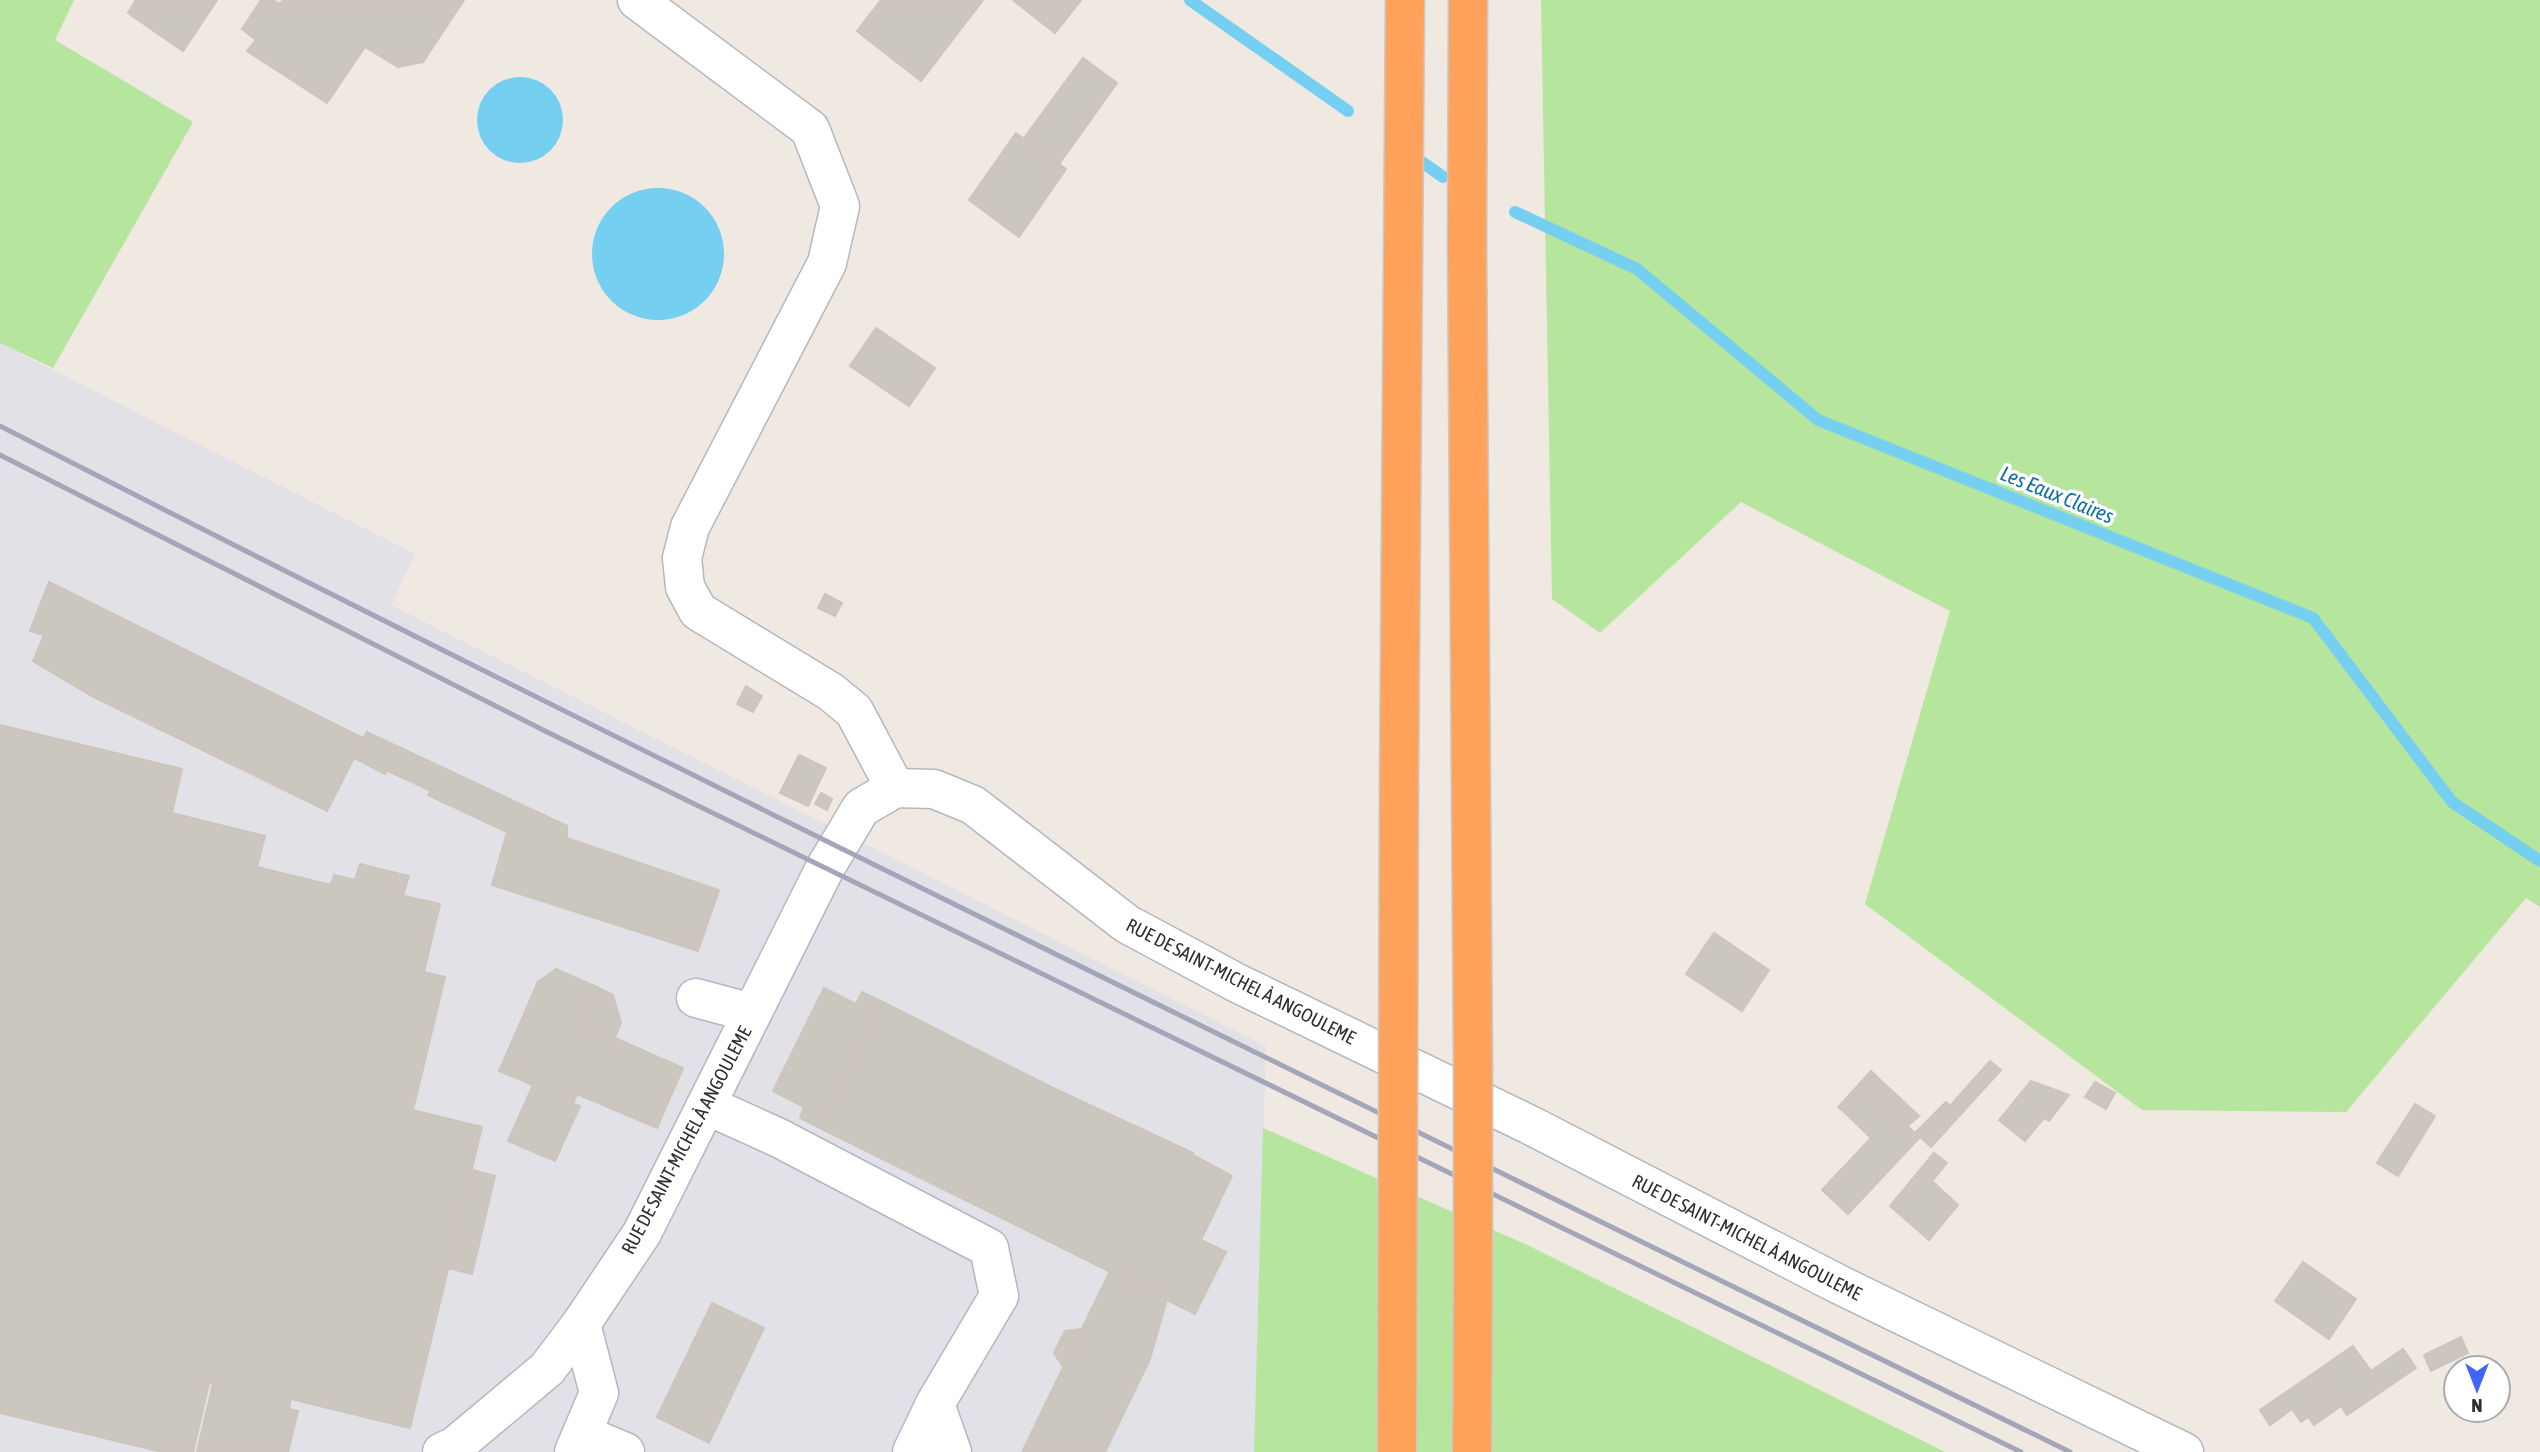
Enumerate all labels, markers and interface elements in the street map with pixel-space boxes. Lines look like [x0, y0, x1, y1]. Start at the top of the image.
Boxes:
water label: Les Eaux Claires [1997, 460, 2117, 528]
street label: RUE DE SAINT-MICHEL À ANGOULEME [1123, 913, 1359, 1049]
street label: RUE DE SAINT-MICHEL À ANGOULEME [617, 1022, 755, 1258]
street label: RUE DE SAINT-MICHEL À ANGOULEME [1629, 1169, 1865, 1305]
north arrow [2442, 1354, 2512, 1424]
text: N [2471, 1395, 2483, 1417]

